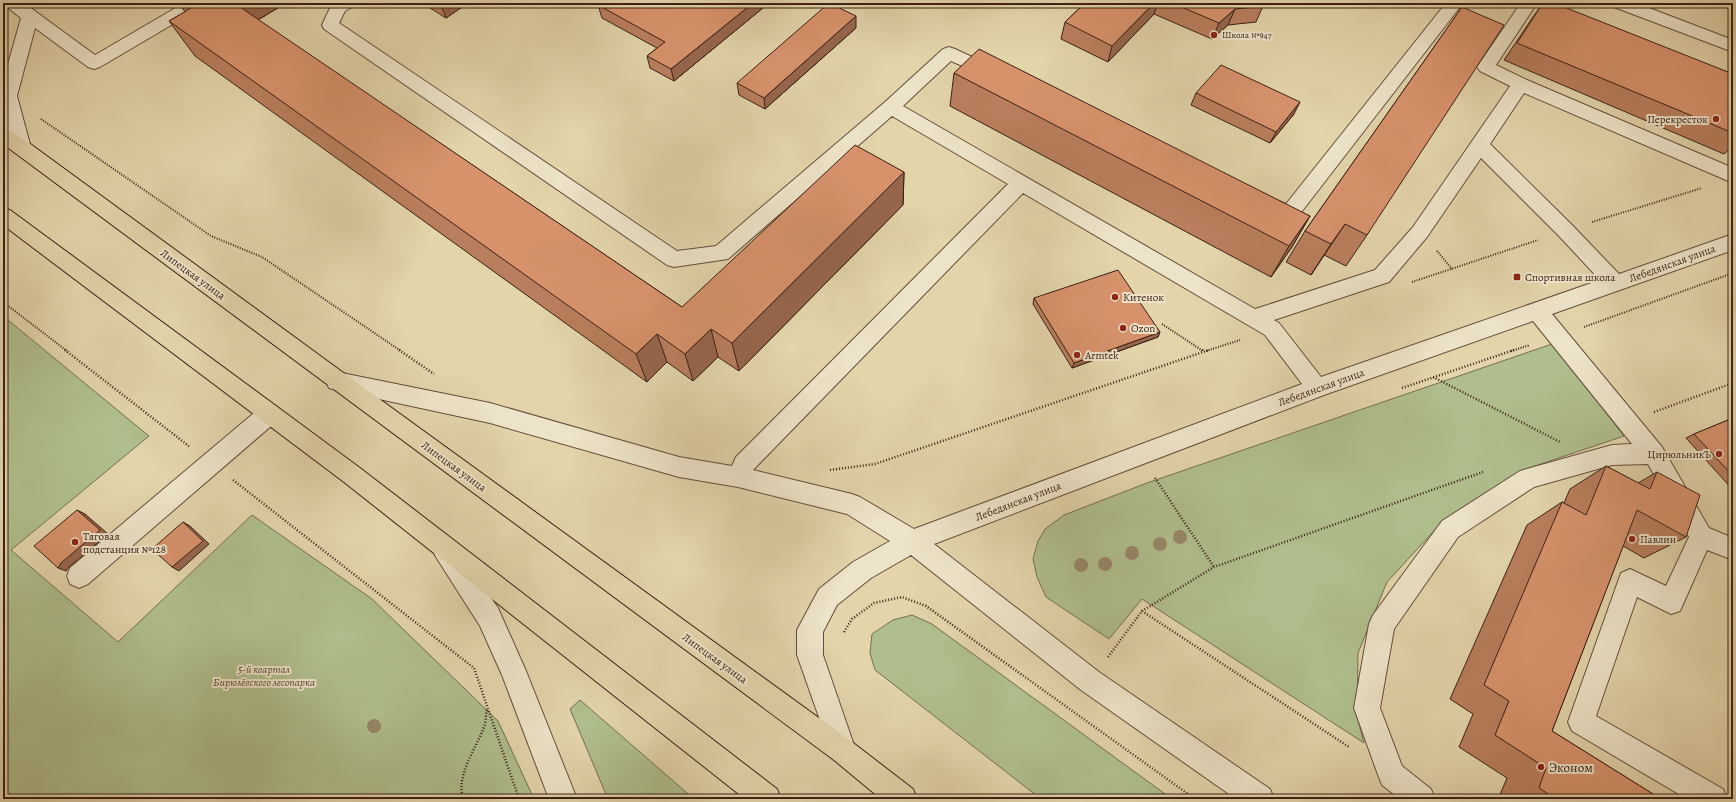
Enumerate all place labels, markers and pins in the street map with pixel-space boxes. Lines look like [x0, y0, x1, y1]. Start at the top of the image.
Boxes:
place label: Школа №947 [1222, 29, 1272, 41]
marker: Школа №947 [1209, 30, 1219, 40]
place label: Перекресток [1647, 112, 1708, 127]
marker: Перекресток [1711, 114, 1721, 124]
place label: Спортивная школа [1525, 270, 1616, 285]
marker: Спортивная школа [1512, 272, 1522, 282]
place label: Китенок [1123, 290, 1164, 305]
marker: Китенок [1110, 292, 1120, 302]
place label: Ozon [1131, 321, 1155, 336]
marker: Ozon [1118, 323, 1128, 333]
place label: Armtek [1084, 348, 1119, 363]
marker: Armtek [1072, 350, 1082, 360]
place label: ЦирюльникЪ [1648, 447, 1711, 462]
marker: ЦирюльникЪ [1714, 449, 1724, 459]
place label: Тяговая подстанция №128 [83, 529, 166, 557]
place label: Павлин [1640, 532, 1676, 547]
marker: Павлин [1627, 534, 1637, 544]
marker: Тяговая подстанция №128 [70, 537, 80, 547]
place label: Эконом [1549, 759, 1593, 776]
marker: Эконом [1536, 762, 1546, 772]

